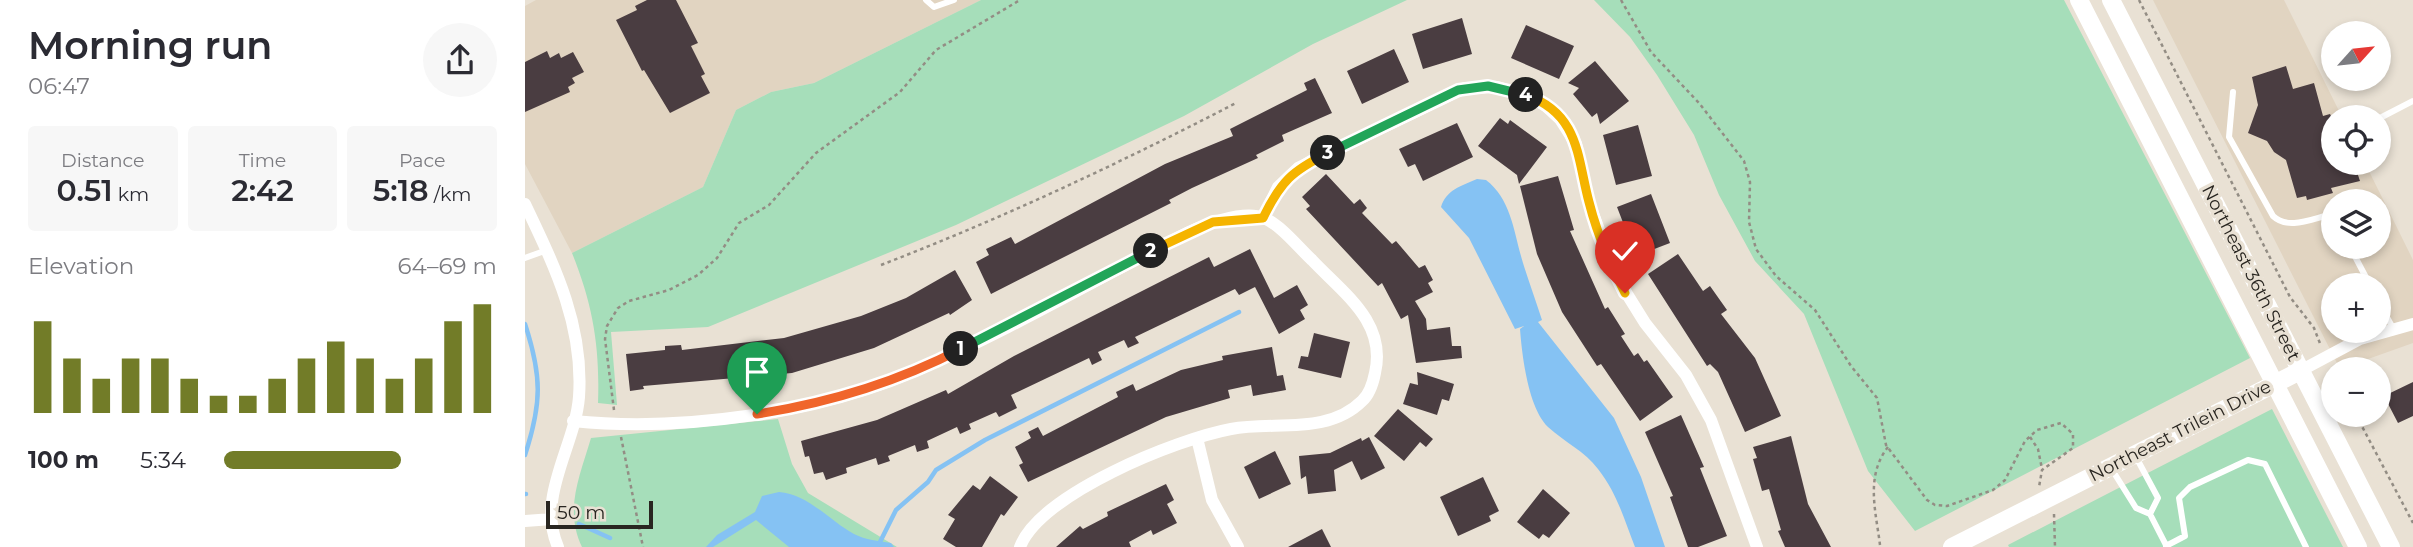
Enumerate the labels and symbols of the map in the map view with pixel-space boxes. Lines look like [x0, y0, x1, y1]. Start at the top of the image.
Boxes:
north arrow [2321, 21, 2391, 91]
pin: 4 [1509, 78, 1543, 112]
pin: 3 [1311, 136, 1345, 170]
street label: Northeast 36th Street [2197, 181, 2305, 365]
pin [1595, 221, 1655, 293]
pin: 2 [1133, 233, 1169, 268]
pin: 1 [943, 332, 978, 366]
pin [727, 342, 787, 414]
street label: Northeast Trilein Drive [2085, 375, 2275, 487]
scale bar [546, 498, 653, 530]

